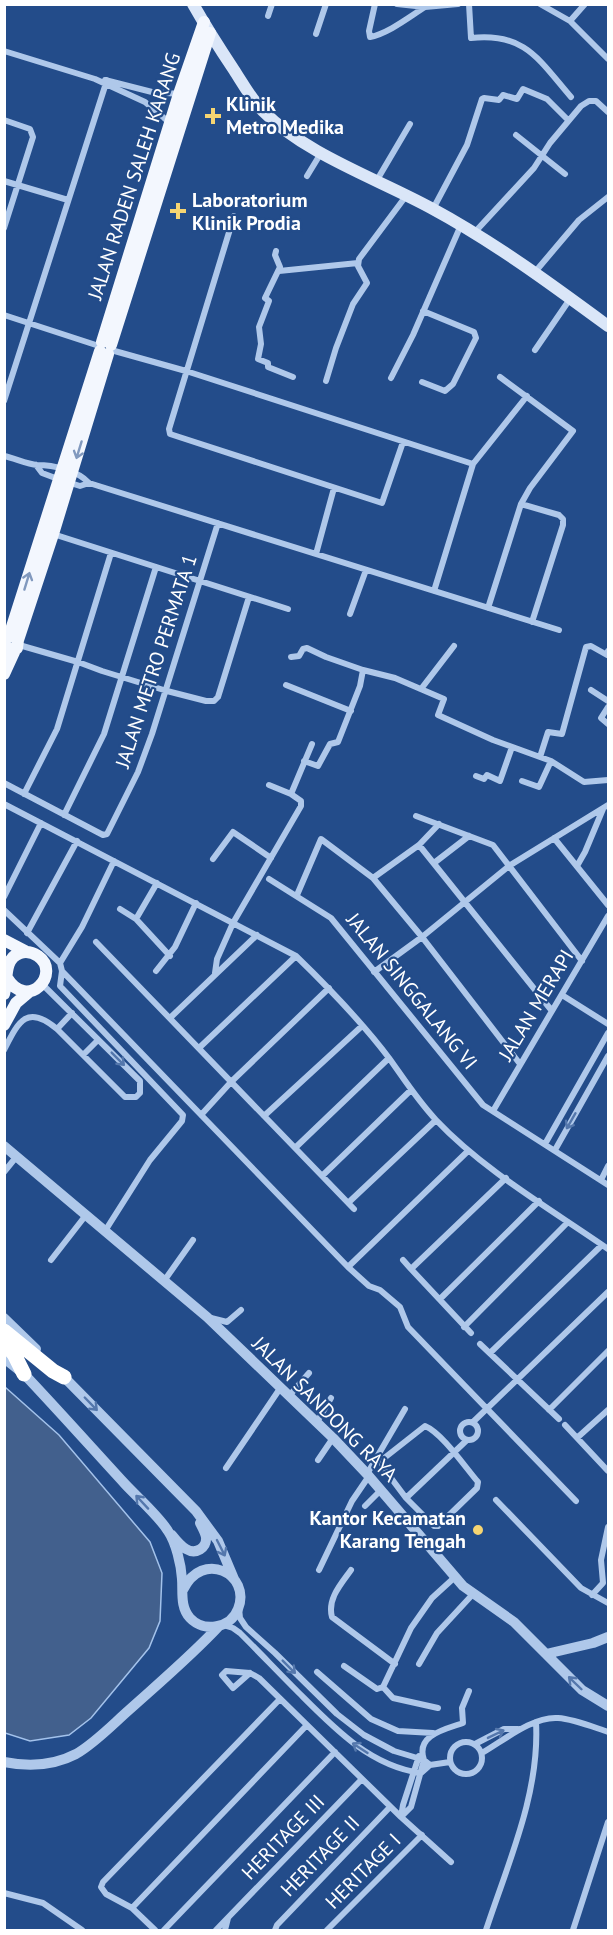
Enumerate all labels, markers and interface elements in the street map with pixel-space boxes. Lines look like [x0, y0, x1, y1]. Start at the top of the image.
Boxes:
street label: JALAN RADEN SALEH KARANG [81, 49, 186, 304]
place label: Klinik Metro Medika [226, 91, 344, 140]
marker: Klinik Metro Medika [204, 107, 222, 125]
place label: Laboratorium Klinik Prodia [192, 187, 307, 236]
marker: Laboratorium Klinik Prodia [169, 202, 187, 220]
one-way arrow [73, 440, 84, 459]
street label: JALAN METRO PERMATA 1 [109, 551, 203, 772]
one-way arrow [22, 572, 33, 591]
street label: JALAN SINGGALANG VI [340, 907, 483, 1075]
street label: JALAN MERAPI [492, 945, 579, 1066]
one-way arrow [110, 1052, 125, 1066]
one-way arrow [565, 1112, 577, 1129]
street label: JALAN SANDONG RAYA [246, 1330, 403, 1487]
one-way arrow [83, 1396, 98, 1411]
one-way arrow [135, 1495, 149, 1510]
place label: Kantor Kecamatan Karang Tengah [310, 1505, 466, 1554]
marker: Kantor Kecamatan Karang Tengah [471, 1523, 485, 1537]
one-way arrow [216, 1538, 227, 1556]
one-way arrow [282, 1659, 296, 1674]
one-way arrow [568, 1676, 583, 1691]
one-way arrow [487, 1728, 505, 1739]
one-way arrow [352, 1741, 369, 1753]
street label: HERITAGE III [237, 1790, 329, 1884]
street label: HERITAGE II [320, 1828, 406, 1914]
street label: HERITAGE I [320, 1828, 406, 1914]

